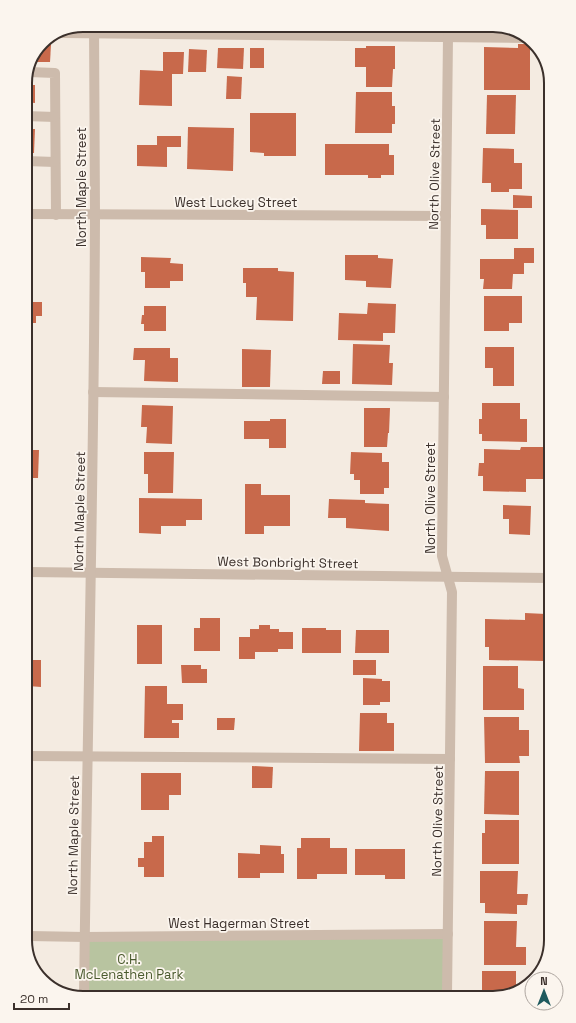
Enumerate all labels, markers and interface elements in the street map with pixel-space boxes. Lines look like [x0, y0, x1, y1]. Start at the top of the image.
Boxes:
street label: North Olive Street [425, 118, 444, 230]
street label: North Maple Street [73, 127, 90, 247]
street label: West Luckey Street [174, 194, 298, 211]
street label: North Olive Street [422, 442, 439, 554]
street label: North Maple Street [70, 451, 89, 571]
street label: West Bonbright Street [217, 553, 359, 572]
street label: North Olive Street [428, 765, 447, 877]
street label: North Maple Street [64, 775, 83, 895]
street label: West Hagerman Street [168, 915, 310, 932]
park label: C.H. McLenathen Park [75, 951, 183, 983]
north arrow [524, 971, 564, 1011]
text: N [540, 974, 548, 988]
scale bar [14, 985, 69, 1011]
text: 20 m [20, 991, 48, 1007]

